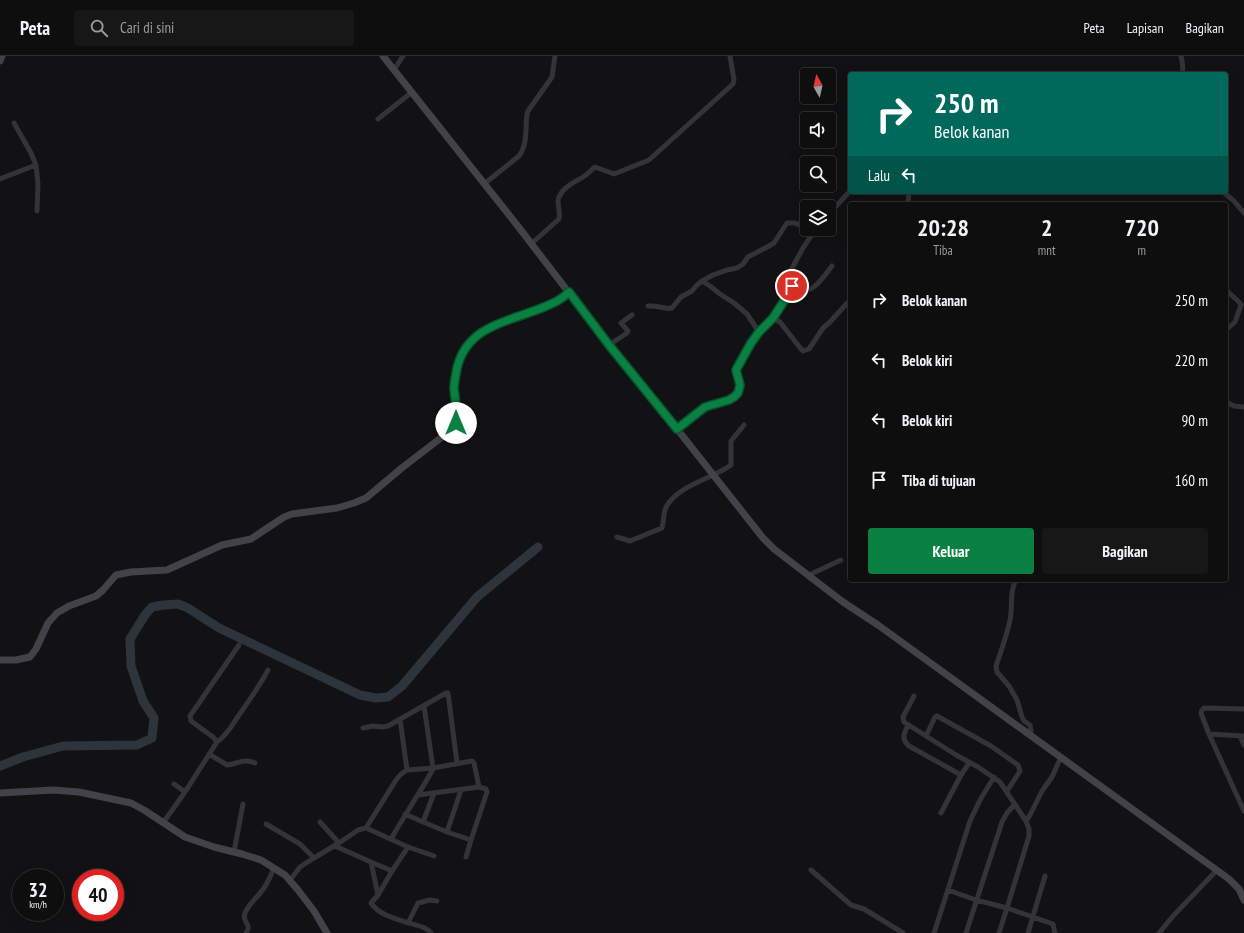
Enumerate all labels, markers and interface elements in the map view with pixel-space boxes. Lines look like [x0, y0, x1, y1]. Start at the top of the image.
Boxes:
search box [74, 10, 354, 46]
text: Peta [20, 16, 50, 40]
icon: search [88, 17, 110, 39]
text: Cari di sini [120, 18, 174, 37]
text: Peta [1084, 19, 1105, 37]
text: Lapisan [1127, 19, 1164, 37]
text: Bagikan [1186, 19, 1224, 37]
north arrow [800, 68, 836, 104]
map controls [800, 68, 836, 236]
text: 250 m [934, 84, 998, 121]
icon: right [868, 88, 920, 140]
button: sound [800, 112, 836, 148]
text: Belok kanan [934, 120, 1009, 143]
button: search [800, 156, 836, 192]
icon: left [898, 164, 920, 186]
text: Lalu [868, 166, 890, 185]
button: layers [800, 200, 836, 236]
text: 20:28 [917, 212, 969, 243]
text: 2 [1041, 212, 1052, 243]
text: 720 [1125, 212, 1159, 243]
text: Tiba [933, 242, 953, 259]
text: mnt [1038, 242, 1056, 259]
text: m [1138, 242, 1146, 259]
pin [775, 269, 809, 303]
icon: arrive [781, 275, 803, 297]
icon: right [868, 289, 890, 311]
text: Belok kanan [902, 291, 967, 310]
text: 250 m [1175, 291, 1208, 310]
icon: left [868, 349, 890, 371]
text: Belok kiri [902, 351, 952, 370]
text: 220 m [1175, 351, 1208, 370]
position arrow [435, 402, 477, 444]
icon: left [868, 409, 890, 431]
text: Belok kiri [902, 411, 952, 430]
text: 90 m [1182, 411, 1208, 430]
icon: arrive [868, 469, 890, 491]
text: Tiba di tujuan [902, 471, 976, 490]
text: 160 m [1175, 471, 1208, 490]
button: Keluar [868, 528, 1034, 574]
button: Bagikan [1042, 528, 1208, 574]
speed limit sign: 40 [72, 869, 124, 921]
text: 32 [28, 877, 48, 903]
text: km/h [29, 898, 47, 911]

